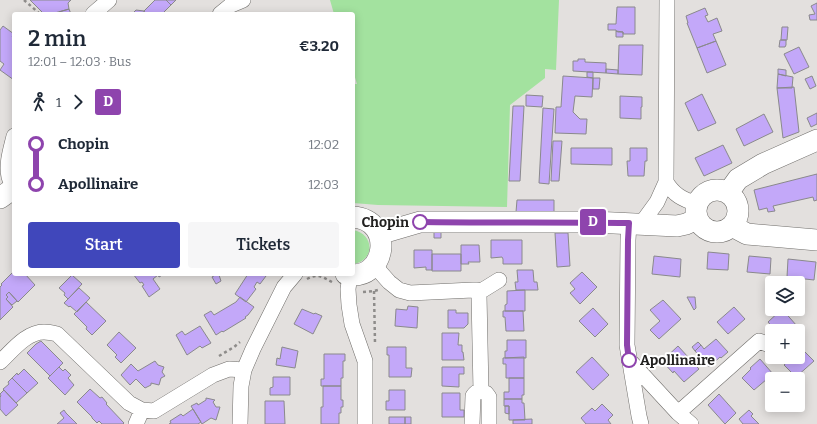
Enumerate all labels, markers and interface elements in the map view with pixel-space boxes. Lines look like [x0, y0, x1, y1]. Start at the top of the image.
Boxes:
text: 2 min [28, 25, 86, 52]
text: €3.20 [299, 37, 339, 55]
text: 12:01 – 12:03 · Bus [28, 54, 131, 69]
icon: walk [28, 91, 50, 113]
icon: forward [67, 91, 89, 113]
text: D [103, 93, 113, 110]
text: 1 [56, 95, 61, 110]
text: Chopin [58, 135, 109, 153]
text: 12:02 [309, 137, 339, 152]
text: Apollinaire [58, 175, 138, 193]
text: 12:03 [308, 177, 339, 192]
line badge: D [580, 209, 606, 235]
text: D [588, 213, 598, 230]
place label: Chopin [362, 214, 409, 231]
marker: Chopin [412, 214, 428, 230]
button: Start [28, 222, 180, 268]
button: Tickets [188, 222, 339, 268]
map controls [765, 276, 805, 412]
button: layers [765, 276, 805, 316]
button: + [765, 324, 805, 364]
marker: Apollinaire [621, 352, 637, 368]
place label: Apollinaire [640, 352, 715, 369]
button: − [765, 372, 805, 412]

